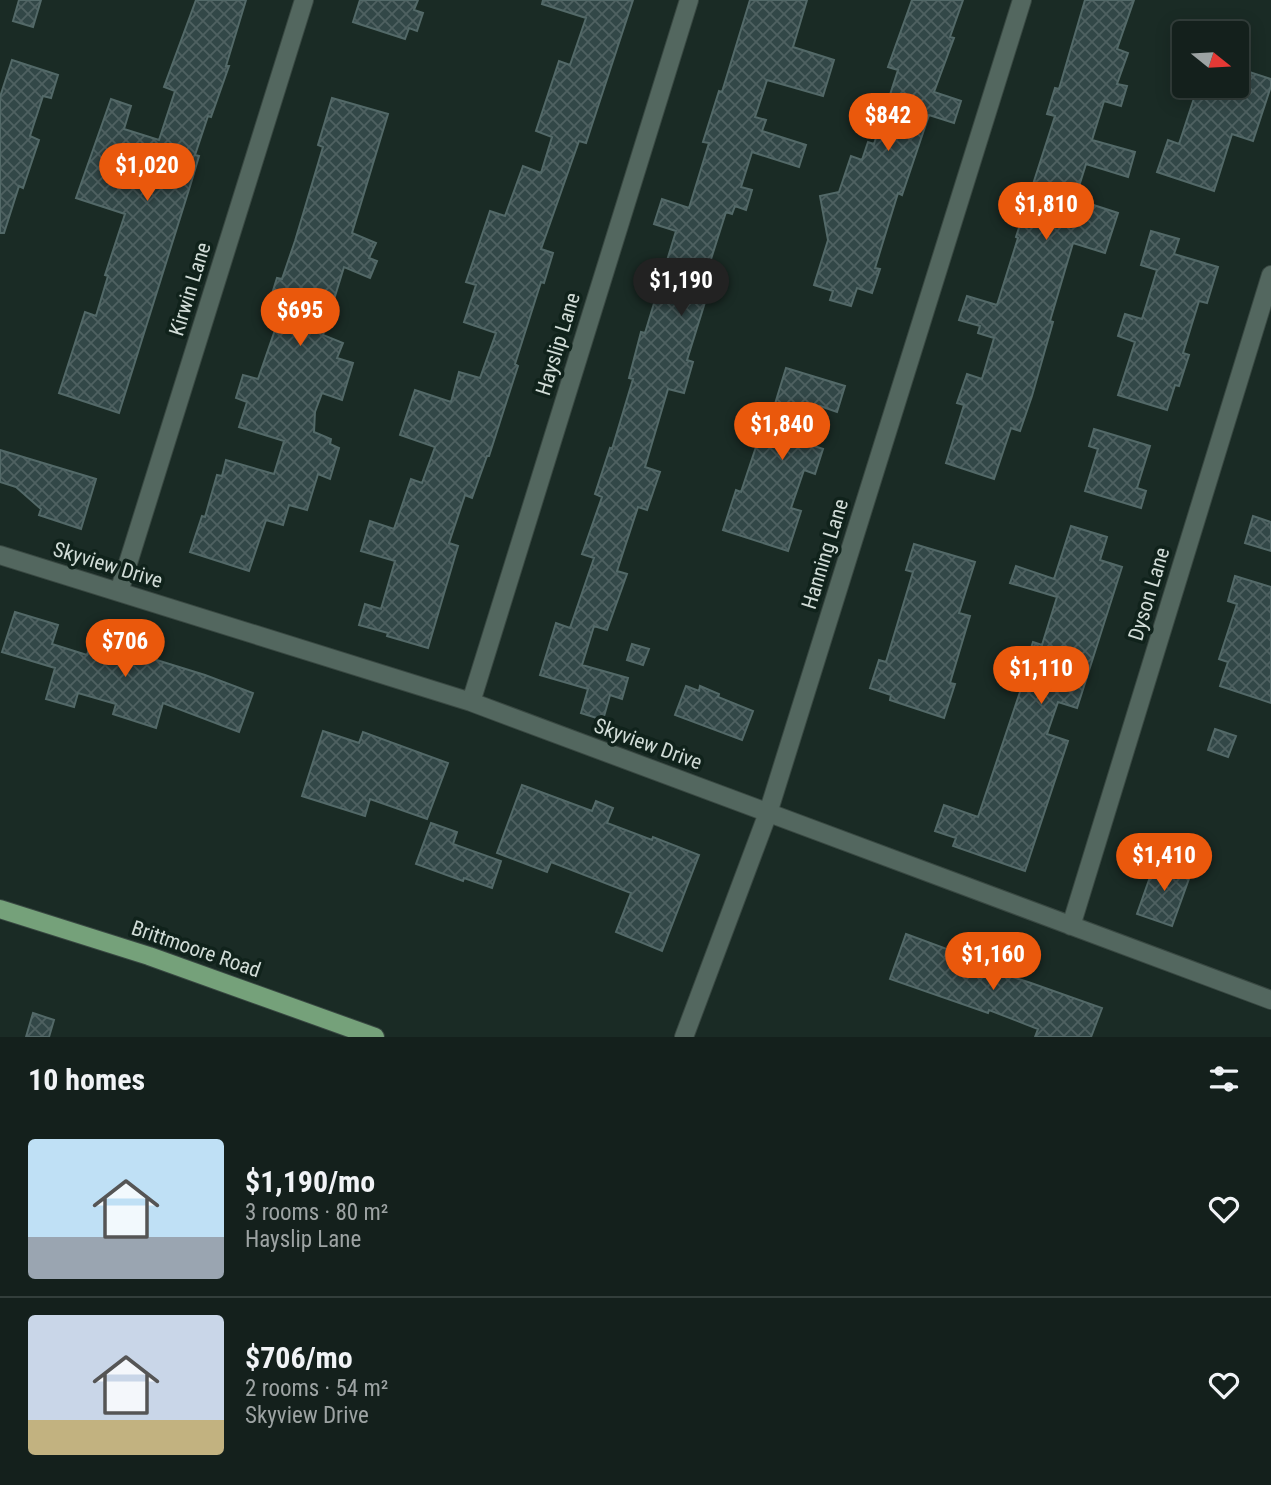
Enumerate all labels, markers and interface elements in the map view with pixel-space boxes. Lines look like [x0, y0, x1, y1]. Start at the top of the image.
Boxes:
north arrow [1172, 21, 1250, 98]
map controls [1172, 21, 1249, 98]
pin: $842 [847, 94, 929, 153]
text: $842 [865, 102, 911, 129]
pin: $1,020 [90, 144, 204, 203]
text: $1,020 [115, 152, 179, 179]
pin: $1,810 [989, 182, 1103, 242]
text: $1,810 [1014, 191, 1078, 218]
street label: Kirwin Lane [164, 239, 216, 339]
pin: $1,190 [624, 258, 738, 318]
text: $1,190 [649, 267, 713, 294]
pin: $695 [259, 288, 341, 348]
street label: Hayslip Lane [531, 290, 585, 398]
text: $695 [277, 297, 323, 324]
pin: $1,840 [725, 402, 839, 462]
text: $1,840 [750, 411, 814, 438]
street label: Hanning Lane [797, 496, 853, 612]
street label: Skyview Drive [50, 537, 166, 593]
street label: Dyson Lane [1124, 544, 1175, 643]
pin: $706 [84, 620, 166, 679]
text: $706 [102, 628, 148, 655]
pin: $1,110 [984, 646, 1098, 706]
text: $1,110 [1009, 655, 1073, 682]
street label: Skyview Drive [591, 713, 705, 775]
pin: $1,410 [1107, 834, 1221, 893]
text: $1,410 [1132, 842, 1196, 869]
street label: Brittmoore Road [128, 916, 264, 982]
pin: $1,160 [936, 932, 1050, 992]
text: $1,160 [961, 941, 1025, 968]
icon: filters [1205, 1060, 1243, 1098]
text: 10 homes [28, 1062, 145, 1097]
text: $1,190/mo [245, 1164, 375, 1199]
icon: home [84, 1167, 168, 1251]
icon: heart [1205, 1190, 1243, 1228]
text: 3 rooms · 80 m² [245, 1199, 388, 1226]
text: Hayslip Lane [245, 1226, 361, 1253]
text: $706/mo [245, 1340, 353, 1375]
icon: home [84, 1343, 168, 1427]
icon: heart [1205, 1366, 1243, 1404]
text: 2 rooms · 54 m² [245, 1375, 388, 1402]
text: Skyview Drive [245, 1402, 369, 1429]

